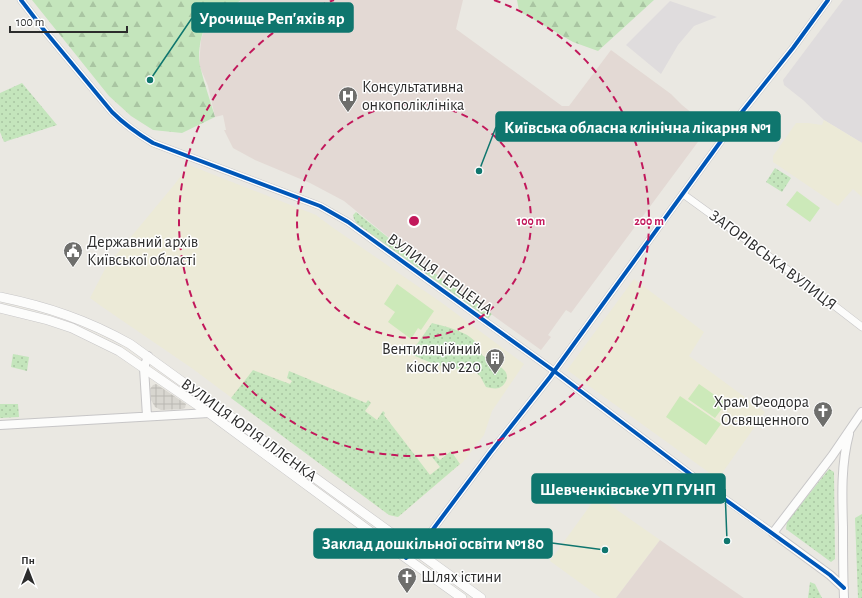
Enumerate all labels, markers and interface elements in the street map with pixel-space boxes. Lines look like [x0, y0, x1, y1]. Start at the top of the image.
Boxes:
callout: Урочище Реп'яхів яр [192, 3, 353, 32]
scale bar [10, 8, 127, 34]
text: Урочище Реп'яхів яр [199, 10, 345, 27]
text: 100 m [16, 16, 44, 28]
place label: Консультативна онкополіклініка [362, 79, 464, 113]
hospital icon: Консультативна онкополіклініка [337, 85, 359, 113]
callout: Київська обласна клінічна лікарня №1 [496, 112, 780, 141]
text: Київська обласна клінічна лікарня №1 [504, 119, 772, 136]
street label: ЗАГОРІВСЬКА ВУЛИЦЯ [706, 207, 840, 313]
centre of rings [407, 214, 421, 228]
text: 100 m [517, 215, 545, 227]
text: 200 m [634, 215, 664, 227]
street label: ВУЛИЦЯ ГЕРЦЕНА [384, 231, 496, 318]
place label: Державний архів Київської області [87, 234, 198, 268]
public building icon: Державний архів Київської області [62, 240, 84, 268]
place label: Вентиляційний кіоск № 220 [382, 341, 481, 375]
building icon: Вентиляційний кіоск № 220 [484, 347, 506, 375]
street label: ВУЛИЦЯ ЮРІЯ ІЛЛЄНКА [178, 376, 320, 485]
place label: Храм Феодора Освященного [714, 394, 809, 428]
church icon: Храм Феодора Освященного [812, 400, 834, 428]
callout: Шевченківське УП ГУНП [532, 474, 725, 503]
text: Шевченківське УП ГУНП [540, 481, 716, 498]
callout: Заклад дошкільної освіти №180 [314, 529, 552, 558]
text: Заклад дошкільної освіти №180 [322, 535, 544, 552]
north arrow [8, 550, 48, 590]
text: Пн [21, 555, 35, 566]
church icon: Шлях істини [396, 566, 418, 594]
place label: Шлях істини [421, 569, 502, 585]

